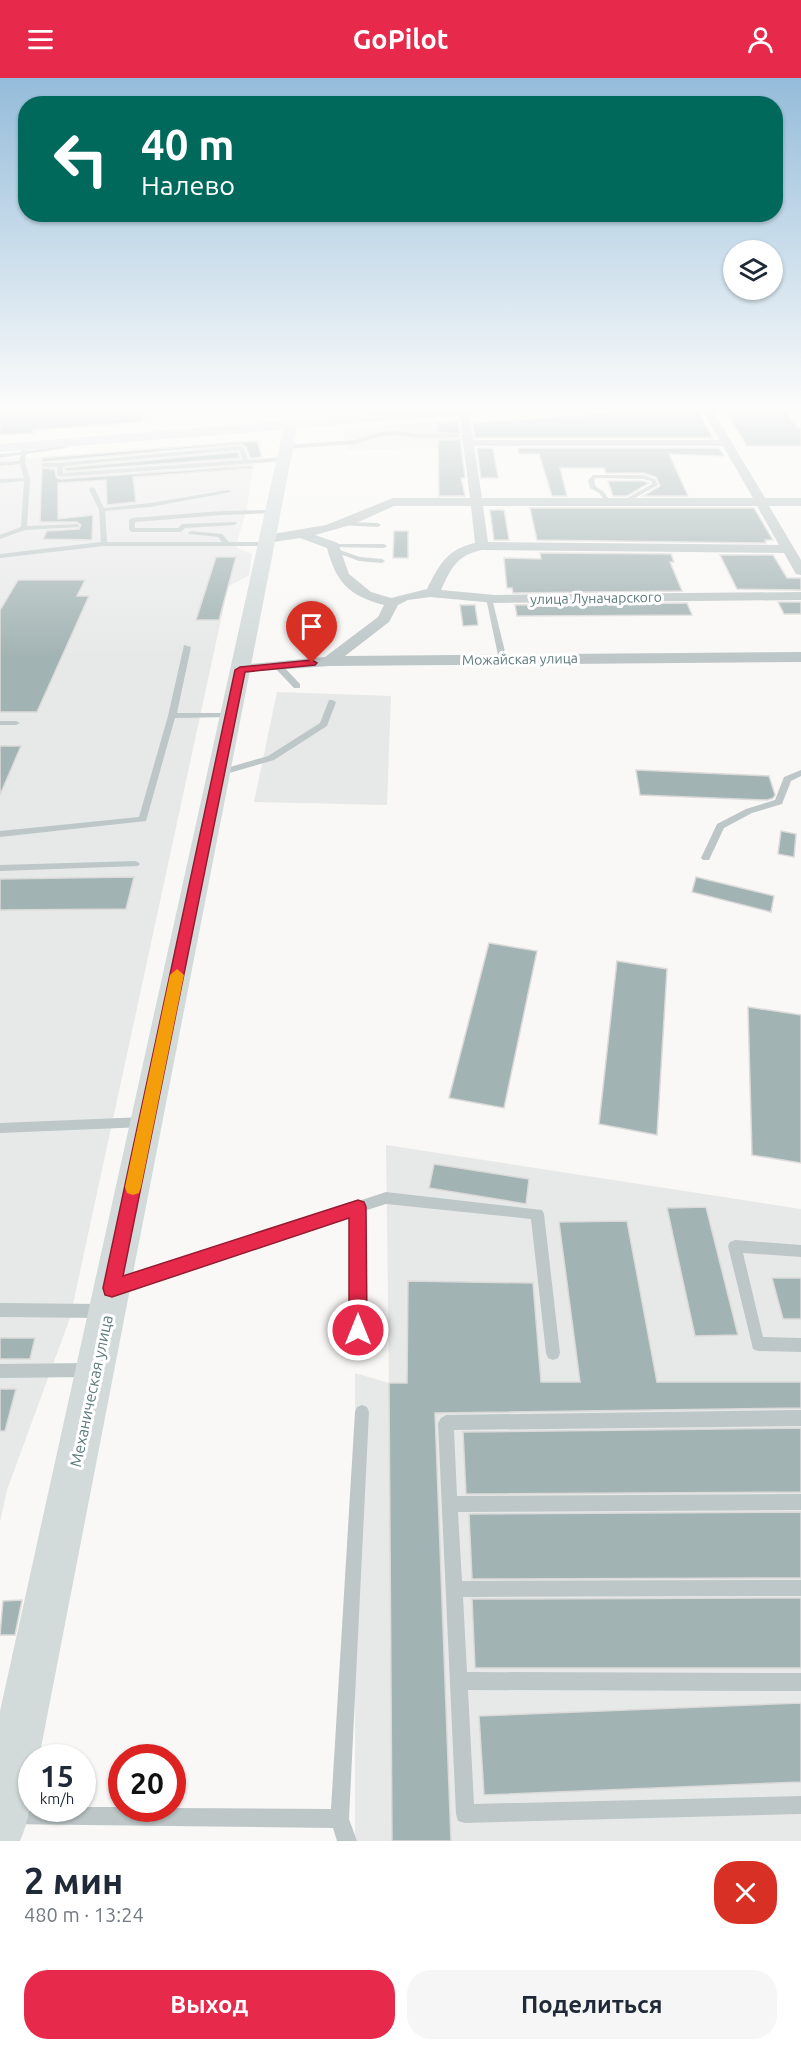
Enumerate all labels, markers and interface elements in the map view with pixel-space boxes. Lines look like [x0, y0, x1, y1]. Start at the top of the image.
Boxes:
icon: menu [24, 23, 57, 56]
icon: person [744, 23, 777, 56]
text: GoPilot [353, 24, 448, 54]
icon: left [42, 120, 120, 198]
text: 40 m [141, 121, 235, 168]
text: Налево [141, 170, 235, 200]
map controls [723, 240, 783, 300]
button: layers [723, 240, 783, 300]
street label: улица Луначарского [530, 589, 662, 607]
pin [286, 601, 337, 663]
icon: arrive [295, 610, 328, 643]
street label: Можайская улица [462, 650, 578, 668]
position arrow [326, 1298, 390, 1362]
street label: Механическая улица [66, 1313, 116, 1469]
speed limit sign: 20 [108, 1744, 186, 1822]
text: 15 [40, 1759, 74, 1793]
text: km/h [40, 1790, 74, 1807]
text: 2 мин [24, 1860, 123, 1901]
button: close [714, 1861, 777, 1924]
text: 480 m · 13:24 [24, 1903, 144, 1926]
button: Выход [24, 1970, 395, 2039]
button: Поделиться [407, 1970, 777, 2039]

